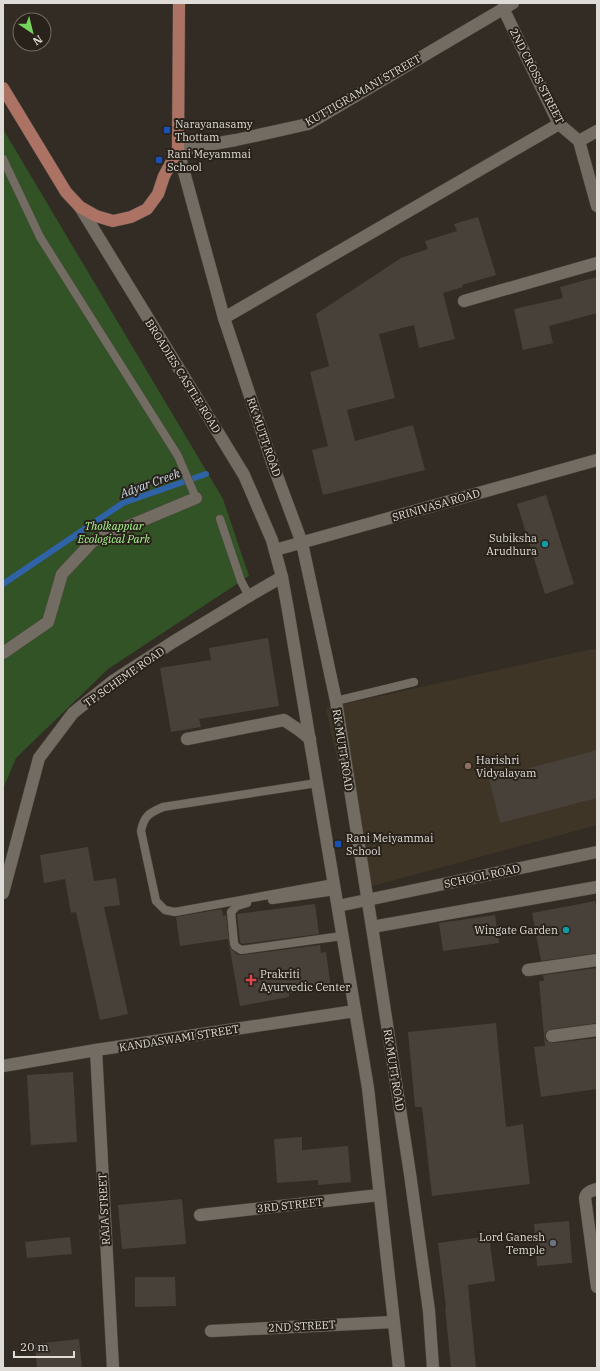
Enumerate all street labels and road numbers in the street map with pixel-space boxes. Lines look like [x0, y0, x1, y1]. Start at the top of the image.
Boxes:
street label: 2ND CROSS STREET [507, 26, 567, 126]
street label: KUTTIGRAMANI STREET [303, 51, 423, 129]
street label: BROADIES CASTLE ROAD [142, 316, 224, 436]
street label: RK MUTT ROAD [244, 396, 284, 479]
street label: SRINIVASA ROAD [390, 486, 482, 524]
street label: TP SCHEME ROAD [81, 644, 167, 710]
street label: RK MUTT ROAD [330, 708, 356, 792]
street label: SCHOOL ROAD [443, 861, 522, 891]
street label: KANDASWAMI STREET [118, 1022, 240, 1054]
street label: RK MUTT ROAD [381, 1028, 407, 1112]
street label: RAJA STREET [95, 1173, 113, 1245]
street label: 3RD STREET [256, 1195, 324, 1215]
street label: 2ND STREET [268, 1317, 336, 1335]

